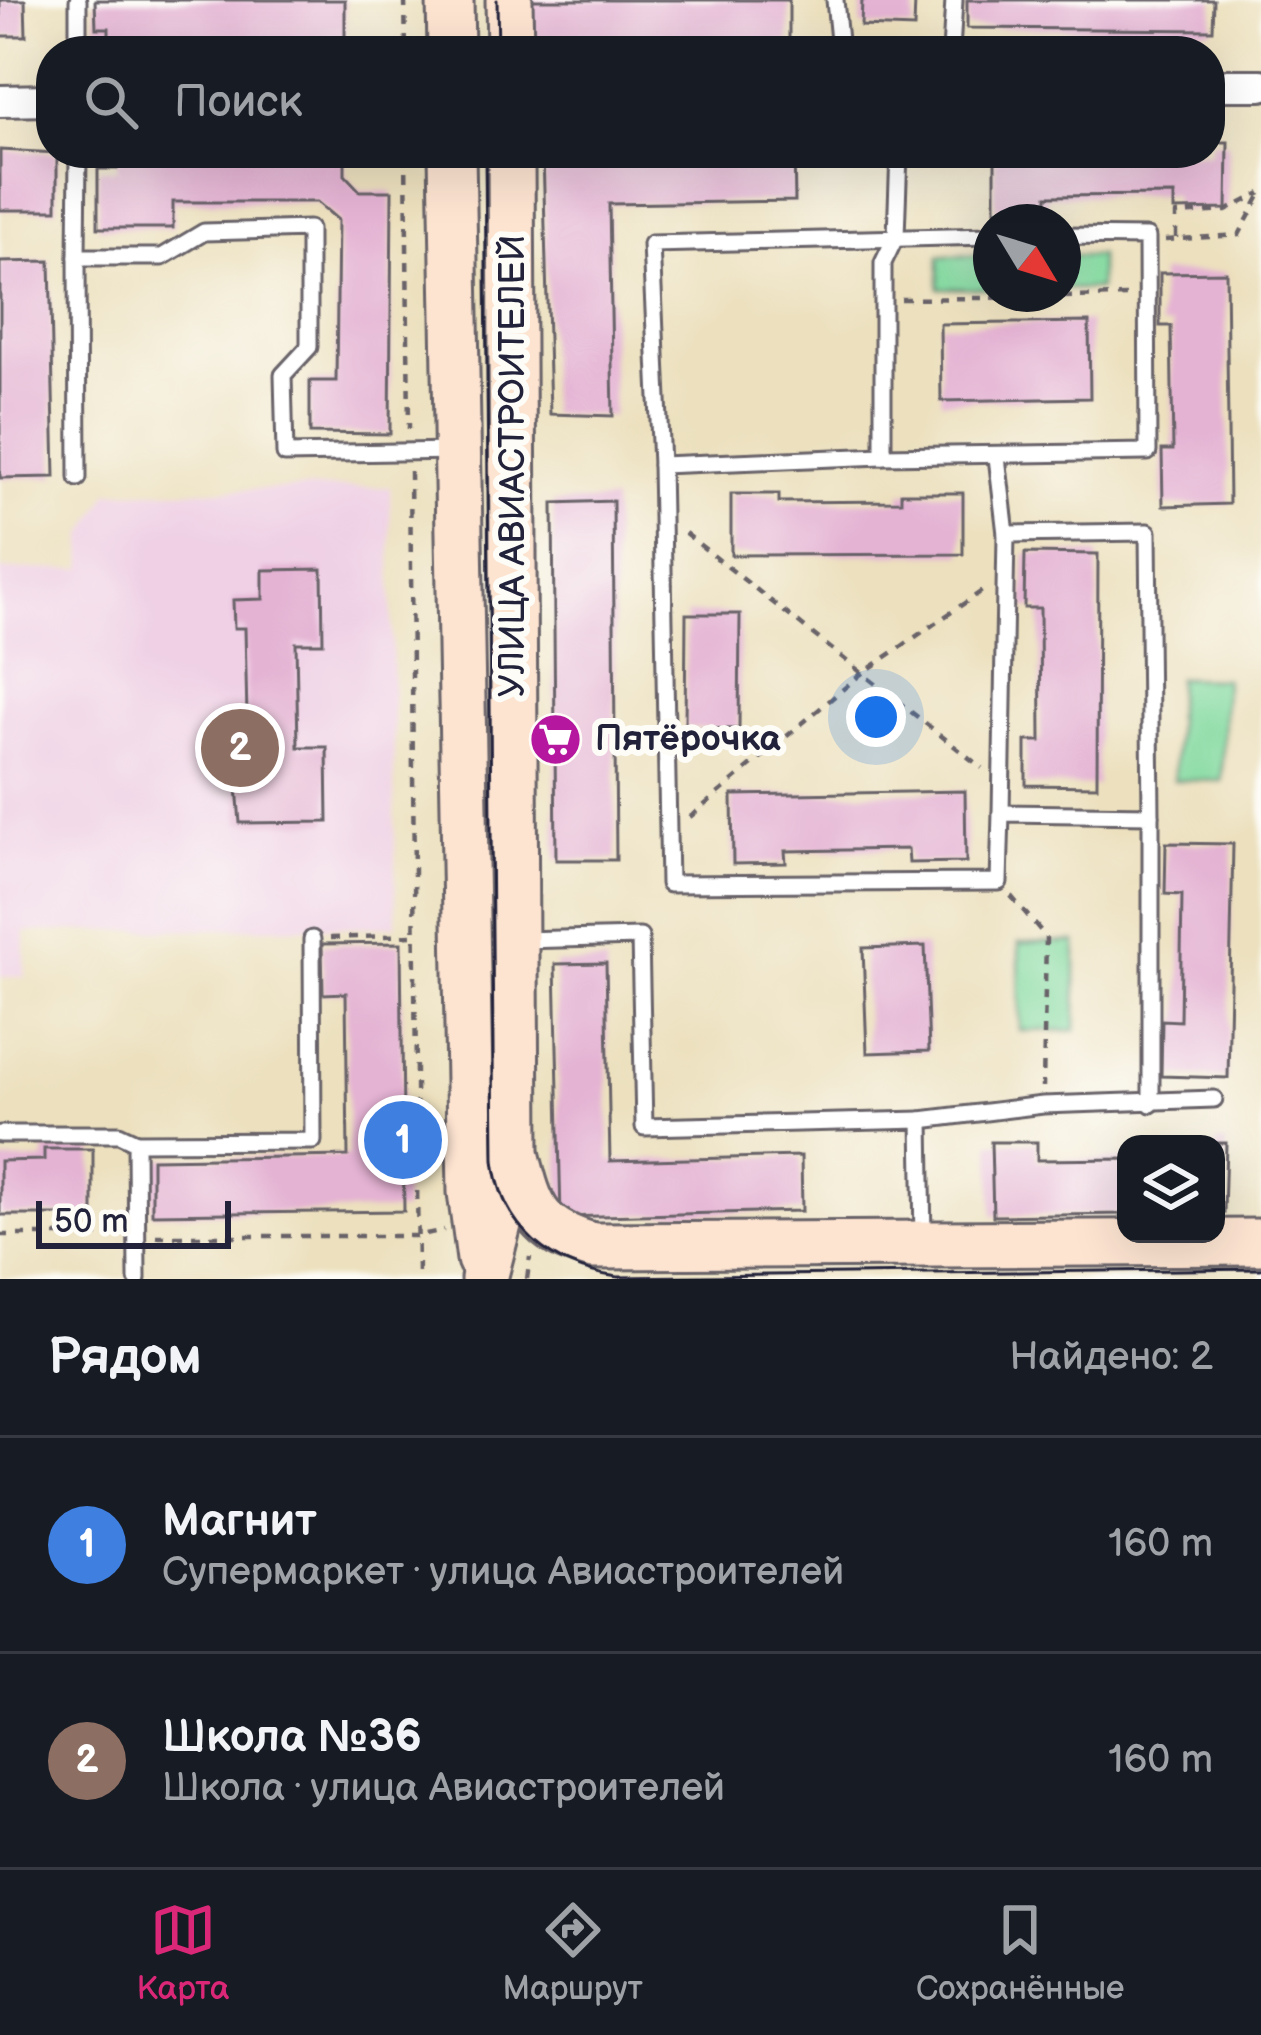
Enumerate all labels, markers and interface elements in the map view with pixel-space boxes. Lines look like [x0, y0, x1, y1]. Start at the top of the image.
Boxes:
search box [36, 36, 1225, 168]
icon: search [78, 69, 144, 135]
text: Поиск [174, 75, 302, 130]
north arrow [973, 204, 1081, 312]
street label: УЛИЦА АВИАСТРОИТЕЛЕЙ [492, 234, 535, 698]
your location [846, 687, 906, 747]
pin: 2 [201, 703, 279, 793]
supermarket icon: Пятёрочка [528, 711, 584, 767]
place label: Пятёрочка [595, 718, 782, 761]
pin: 1 [364, 1095, 442, 1185]
map controls [1117, 1135, 1225, 1243]
button: layers [1117, 1135, 1225, 1243]
scale bar [36, 1195, 231, 1248]
text: 50 m [54, 1202, 129, 1242]
text: Рядом [48, 1327, 202, 1388]
text: Найдено: 2 [1009, 1334, 1213, 1381]
text: Магнит [162, 1494, 317, 1549]
text: 1 [79, 1521, 95, 1568]
text: 160 m [1108, 1521, 1213, 1568]
text: Супермаркет · улица Авиастроителей [162, 1549, 844, 1596]
text: Школа №36 [162, 1710, 422, 1765]
text: 2 [75, 1737, 99, 1784]
text: 160 m [1108, 1737, 1213, 1784]
text: Школа · улица Авиастроителей [162, 1765, 725, 1812]
tab: Карта [137, 1897, 229, 2009]
tab: Маршрут [503, 1897, 643, 2009]
tab: Сохранённые [916, 1897, 1124, 2009]

